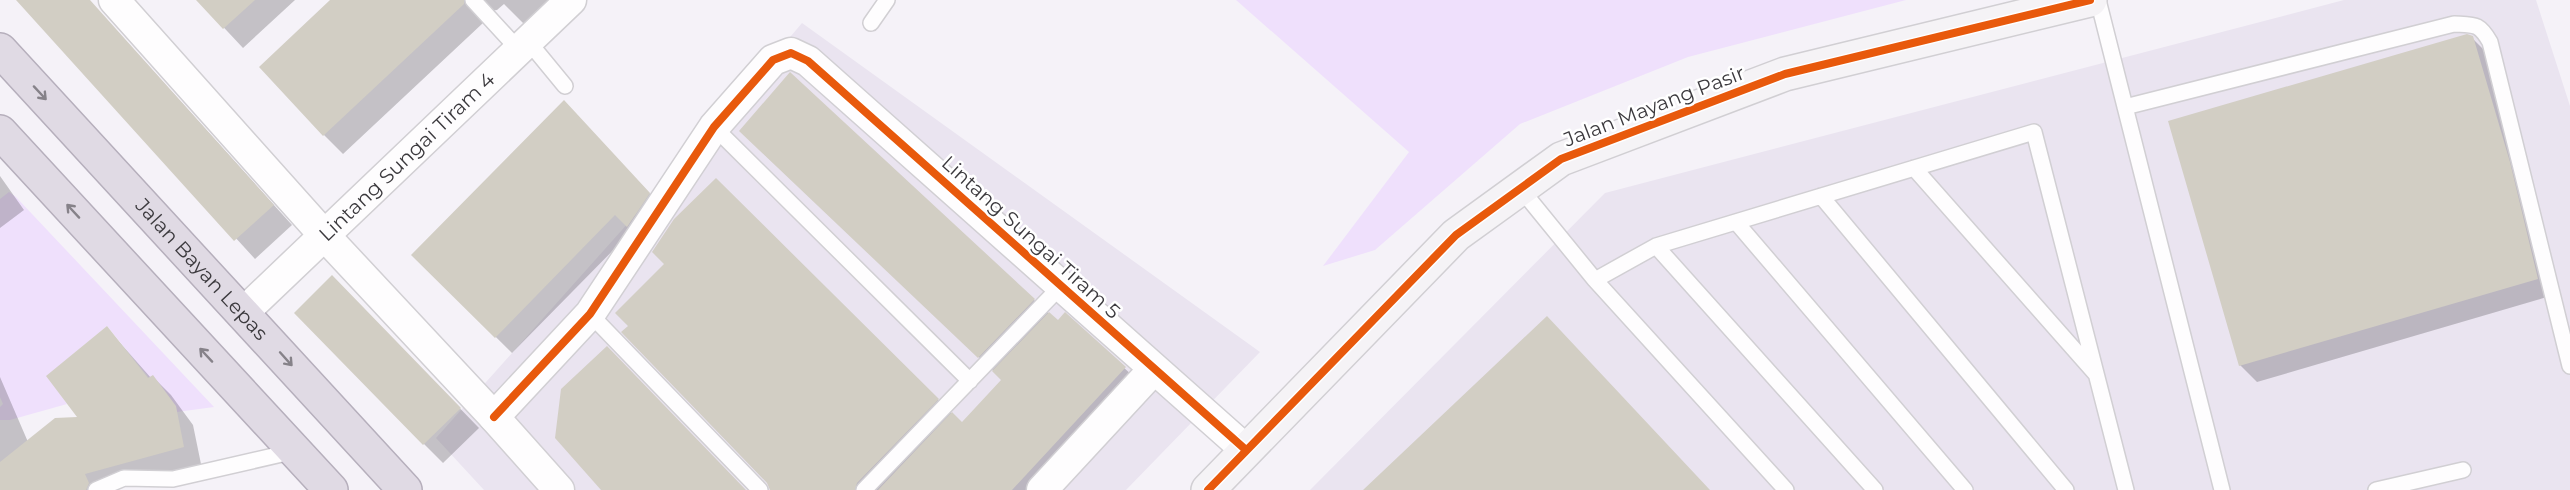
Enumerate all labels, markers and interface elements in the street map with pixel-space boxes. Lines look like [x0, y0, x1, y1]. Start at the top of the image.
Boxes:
street label: Jalan Mayang Pasir [1559, 60, 1748, 152]
street label: Lintang Sungai Tiram 4 [314, 67, 500, 246]
one-way arrow [33, 85, 47, 100]
street label: Lintang Sungai Tiram 5 [937, 151, 1125, 323]
street label: Jalan Bayan Lepas [130, 193, 273, 345]
one-way arrow [66, 204, 81, 219]
one-way arrow [199, 347, 213, 362]
one-way arrow [279, 352, 293, 367]

